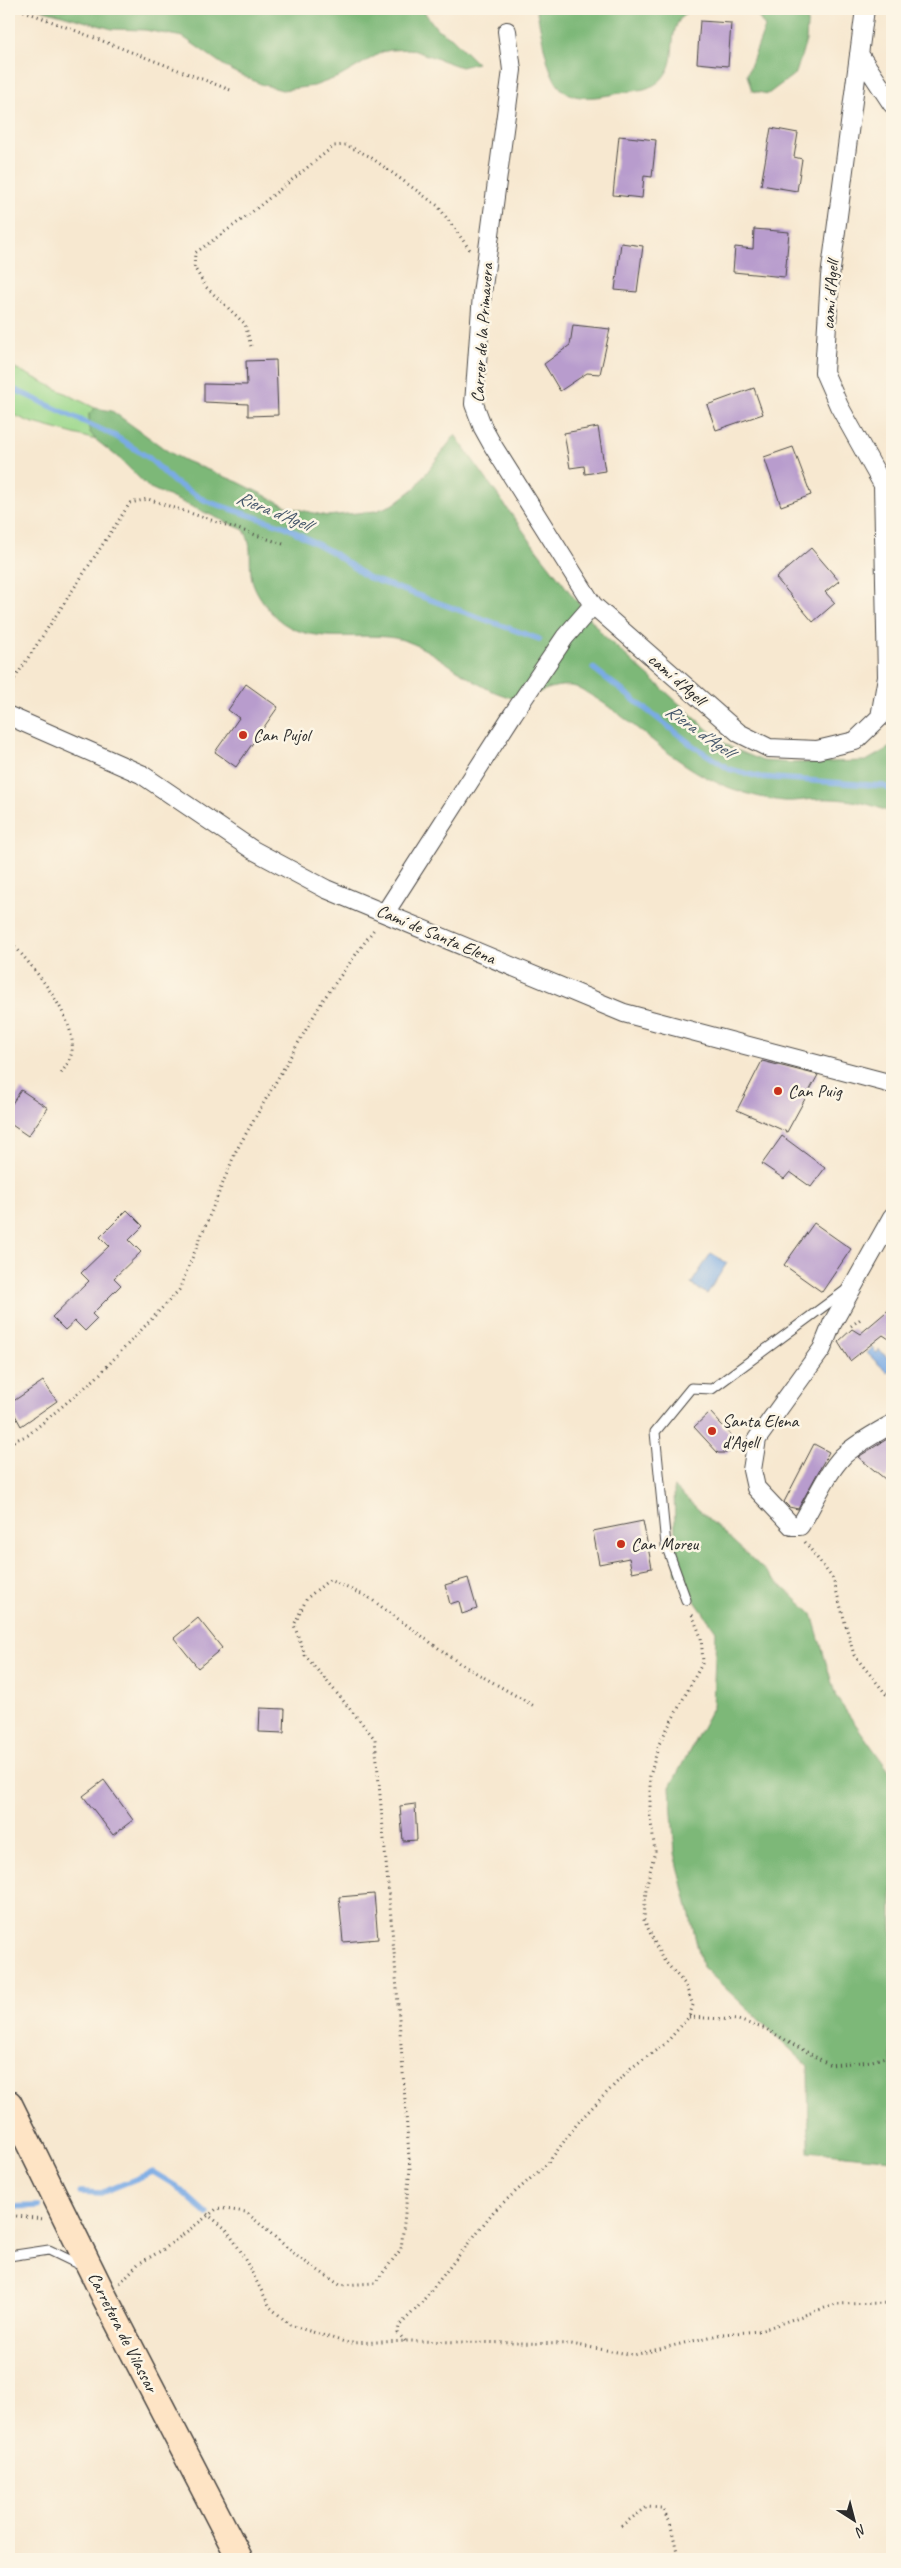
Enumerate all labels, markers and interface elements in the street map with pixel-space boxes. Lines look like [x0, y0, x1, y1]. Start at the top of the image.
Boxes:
street label: camí d'Agell [817, 257, 844, 330]
street label: Carrer de la Primavera [466, 261, 498, 403]
water label: Riera d'Agell [233, 485, 320, 539]
street label: camí d'Agell [644, 648, 713, 712]
water label: Riera d'Agell [661, 699, 743, 766]
place label: Can Pujol [253, 724, 313, 746]
marker: Can Pujol [237, 729, 249, 741]
street label: Camí de Santa Elena [373, 899, 500, 970]
place label: Can Puig [788, 1080, 843, 1102]
marker: Can Puig [772, 1085, 784, 1097]
place label: Santa Elena d'Agell [722, 1410, 800, 1453]
marker: Santa Elena d'Agell [706, 1425, 718, 1437]
place label: Can Moreu [631, 1533, 699, 1555]
marker: Can Moreu [615, 1538, 627, 1550]
street label: Carretera de Vilassar [83, 2268, 163, 2397]
north arrow [828, 2496, 878, 2546]
text: N [851, 2521, 870, 2541]

